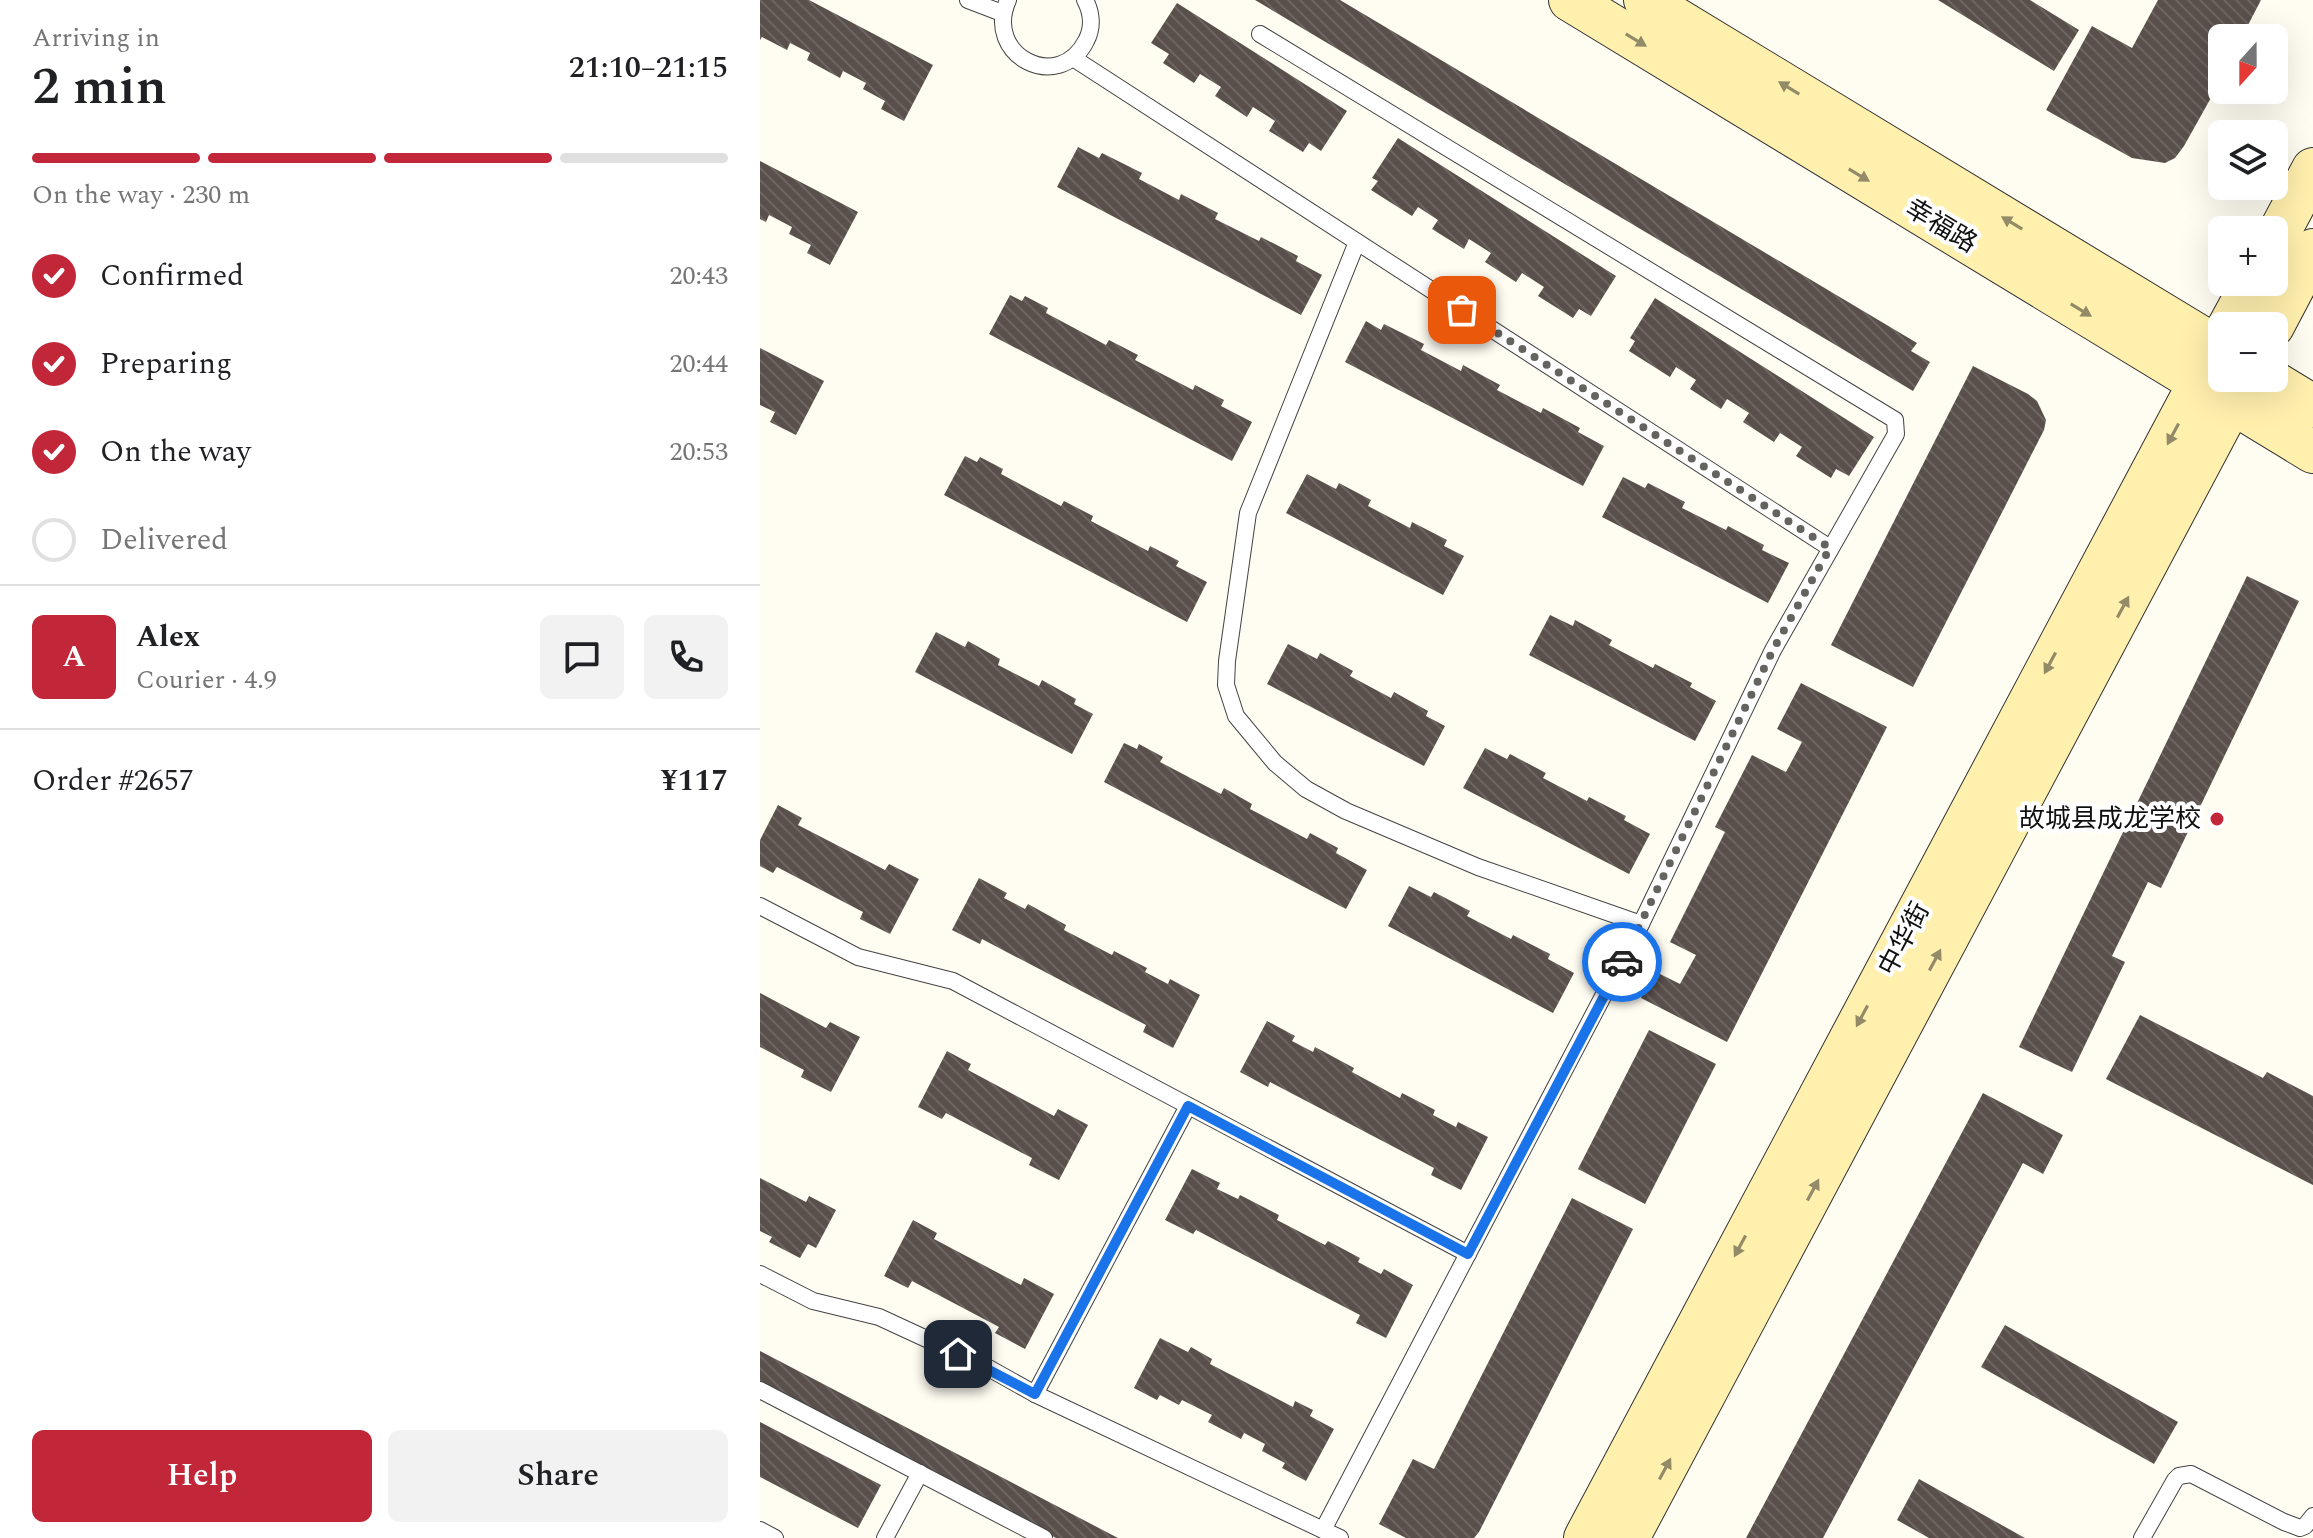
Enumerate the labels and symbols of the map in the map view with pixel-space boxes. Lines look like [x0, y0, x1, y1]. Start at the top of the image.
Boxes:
north arrow [2208, 24, 2288, 104]
one-way arrow [1625, 33, 1647, 47]
one-way arrow [1778, 81, 1800, 95]
one-way arrow [1848, 168, 1869, 183]
street label: 幸福路 [1897, 189, 1985, 263]
one-way arrow [2001, 216, 2023, 230]
pin [1428, 276, 1496, 344]
one-way arrow [2070, 303, 2092, 317]
one-way arrow [2166, 422, 2179, 445]
one-way arrow [2116, 596, 2130, 619]
one-way arrow [2044, 652, 2057, 675]
place label: 故城县成龙学校 [2019, 799, 2201, 839]
marker: 故城县成龙学校 [2208, 810, 2226, 828]
street label: 中华街 [1868, 895, 1940, 983]
courier [1582, 922, 1662, 1002]
one-way arrow [1929, 949, 1942, 972]
one-way arrow [1856, 1005, 1869, 1028]
one-way arrow [1806, 1179, 1820, 1201]
one-way arrow [1734, 1235, 1748, 1257]
pin [924, 1320, 992, 1388]
one-way arrow [1658, 1458, 1672, 1480]

